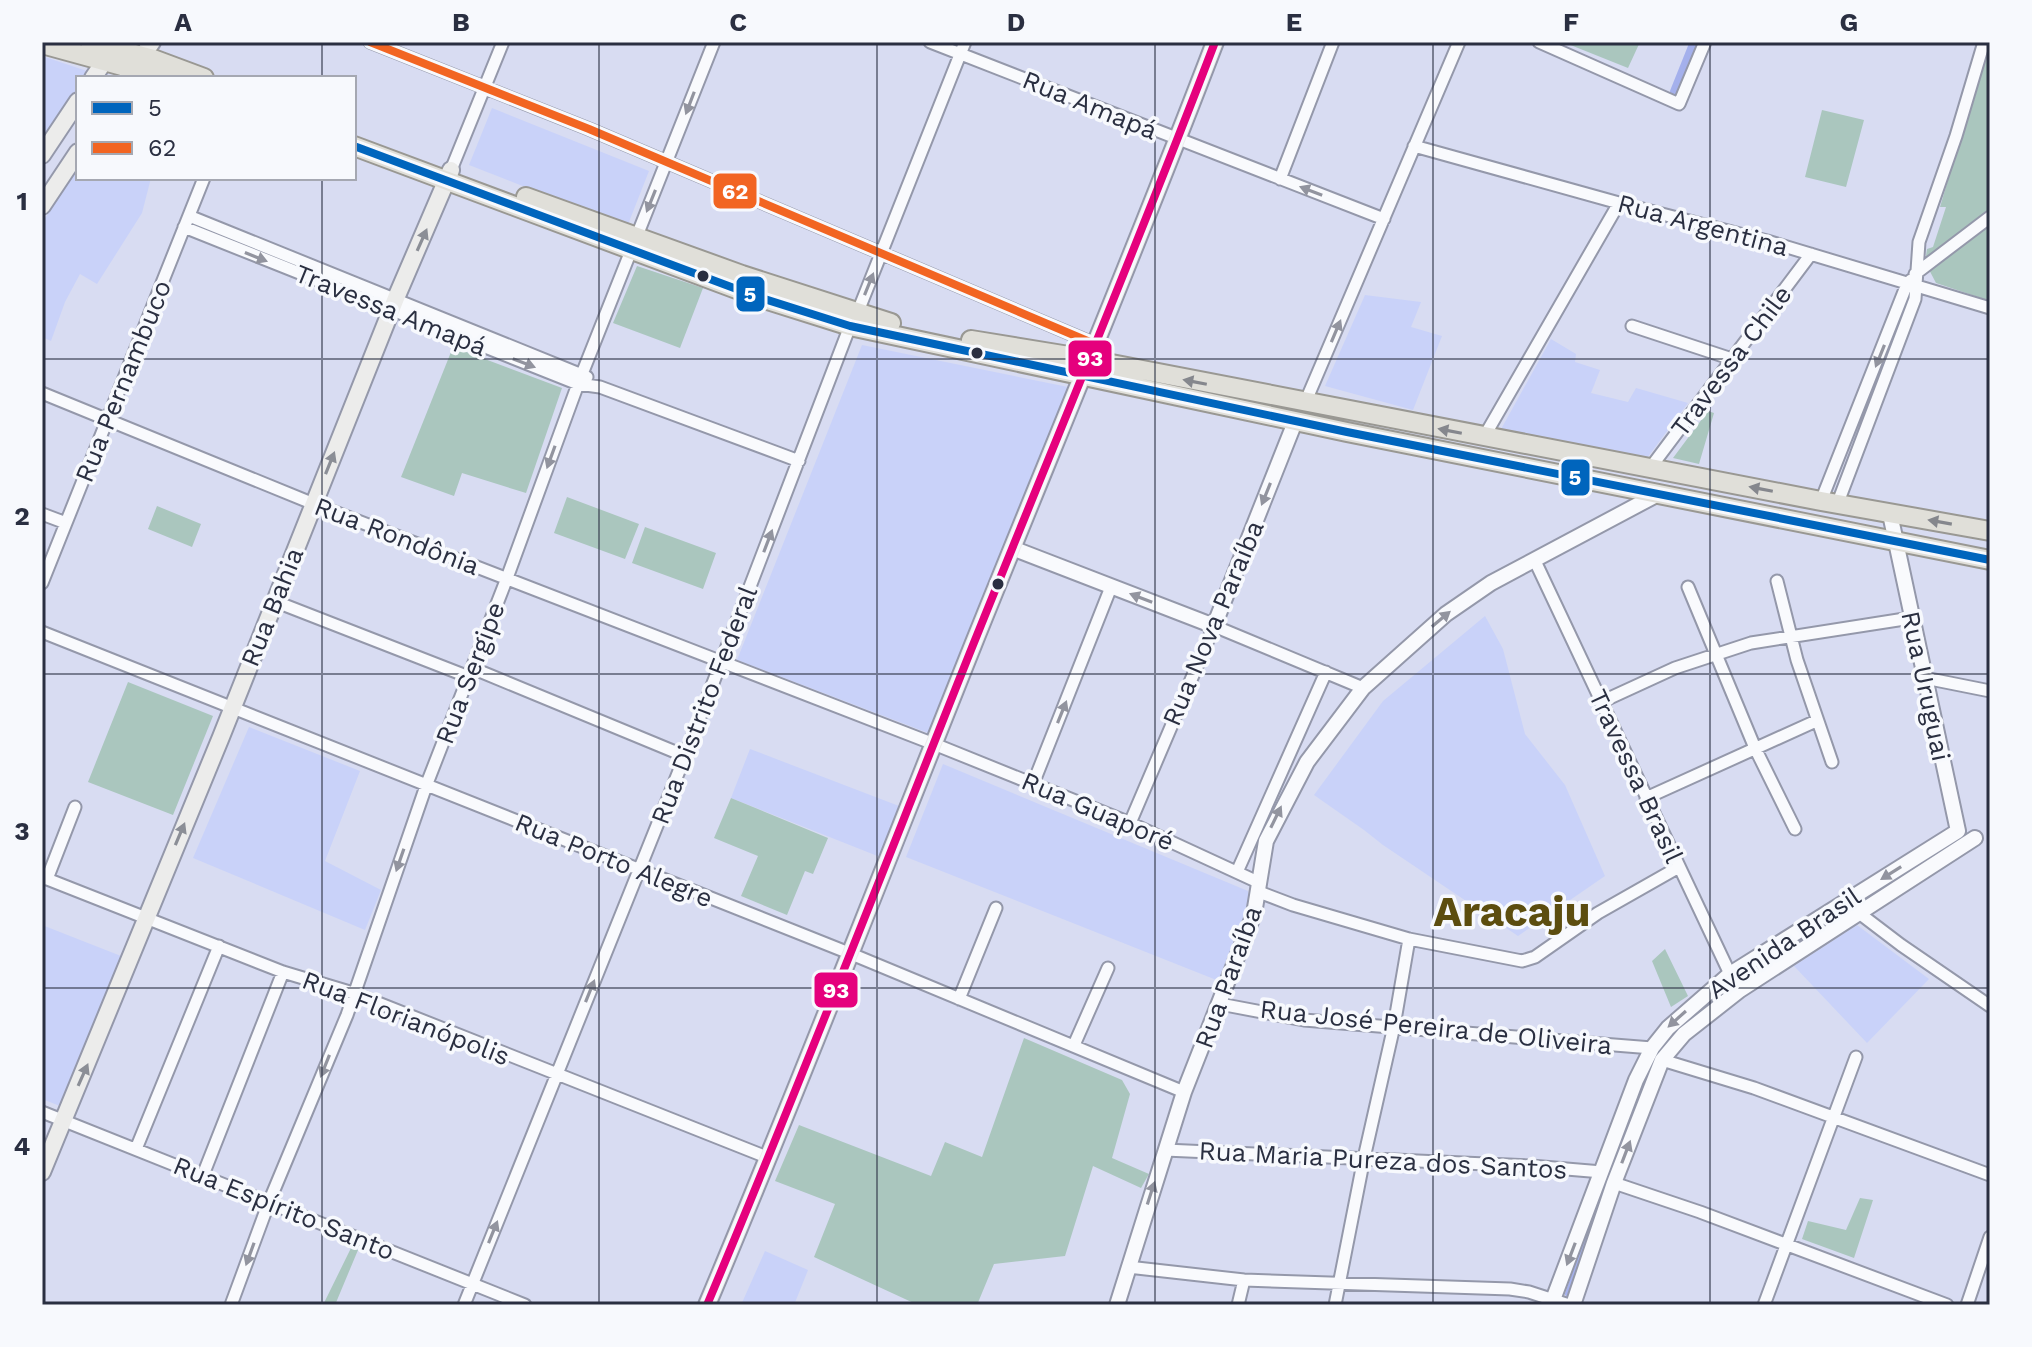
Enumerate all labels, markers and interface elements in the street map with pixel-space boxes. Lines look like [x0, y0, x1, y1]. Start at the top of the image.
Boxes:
text: A [174, 7, 192, 37]
text: B [452, 7, 470, 37]
text: C [729, 7, 747, 37]
text: D [1007, 7, 1025, 37]
text: E [1286, 7, 1302, 37]
text: F [1563, 7, 1579, 37]
text: G [1840, 7, 1858, 37]
street label: Rua Amapá [1018, 64, 1162, 146]
legend [76, 76, 356, 180]
one-way arrow [683, 91, 696, 115]
text: 5 [148, 94, 162, 122]
text: 62 [148, 134, 177, 162]
line badge: 62 [712, 172, 758, 210]
text: 62 [722, 179, 748, 204]
one-way arrow [1299, 184, 1323, 197]
text: 1 [16, 186, 28, 216]
street label: Rua Argentina [1614, 188, 1792, 262]
one-way arrow [645, 189, 658, 212]
one-way arrow [415, 228, 428, 252]
one-way arrow [244, 250, 268, 263]
street label: Travessa Amapá [291, 258, 491, 362]
unlabelled marker [695, 268, 711, 284]
one-way arrow [863, 272, 876, 296]
line badge: 5 [735, 275, 766, 313]
street label: Rua Pernambuco [69, 276, 177, 486]
street label: Travessa Chile [1665, 280, 1797, 442]
text: 5 [744, 282, 756, 307]
one-way arrow [1329, 319, 1342, 343]
line badge: 93 [1067, 339, 1113, 378]
one-way arrow [1873, 344, 1886, 368]
unlabelled marker [969, 345, 985, 361]
text: 93 [1077, 346, 1103, 371]
one-way arrow [512, 357, 536, 370]
one-way arrow [1182, 375, 1207, 387]
one-way arrow [1438, 424, 1463, 437]
one-way arrow [544, 445, 557, 469]
one-way arrow [324, 451, 337, 475]
line badge: 5 [1560, 458, 1591, 497]
text: 5 [1569, 465, 1581, 490]
one-way arrow [1260, 482, 1273, 506]
one-way arrow [1748, 482, 1773, 495]
street label: Rua Rondônia [310, 491, 484, 581]
text: 2 [14, 501, 30, 531]
one-way arrow [1927, 515, 1952, 528]
street label: Rua Nova Paraíba [1156, 516, 1270, 730]
one-way arrow [762, 529, 775, 553]
street label: Rua Bahia [235, 543, 310, 671]
unlabelled marker [990, 576, 1006, 592]
street label: Rua Distrito Federal [645, 582, 763, 828]
one-way arrow [1129, 591, 1153, 604]
street label: Rua Sergipe [429, 598, 511, 748]
street label: Rua Uruguai [1895, 608, 1957, 764]
one-way arrow [1430, 611, 1450, 628]
street label: Travessa Brasil [1583, 685, 1689, 868]
one-way arrow [1056, 700, 1069, 724]
street label: Rua Guaporé [1017, 765, 1179, 857]
one-way arrow [1269, 806, 1283, 829]
street label: Rua Porto Alegre [511, 807, 717, 913]
text: 3 [14, 816, 30, 846]
one-way arrow [174, 822, 187, 846]
one-way arrow [393, 848, 406, 872]
one-way arrow [1881, 865, 1902, 880]
street label: Avenida Brasil [1702, 881, 1866, 1005]
district label: Aracaju [1434, 887, 1590, 936]
street label: Rua Paraíba [1188, 901, 1268, 1052]
street label: Rua Florianópolis [298, 965, 514, 1071]
line badge: 93 [813, 971, 859, 1009]
text: 93 [823, 978, 849, 1003]
one-way arrow [584, 979, 597, 1003]
street label: Rua José Pereira de Oliveira [1258, 994, 1614, 1060]
one-way arrow [1668, 1010, 1688, 1027]
one-way arrow [318, 1054, 331, 1078]
one-way arrow [76, 1063, 89, 1086]
text: 4 [14, 1131, 31, 1161]
street label: Rua Maria Pureza dos Santos [1198, 1135, 1568, 1185]
one-way arrow [1620, 1140, 1633, 1164]
street label: Rua Espírito Santo [169, 1150, 399, 1266]
one-way arrow [1145, 1180, 1158, 1204]
one-way arrow [486, 1220, 499, 1244]
one-way arrow [244, 1242, 256, 1266]
one-way arrow [1564, 1242, 1577, 1266]

